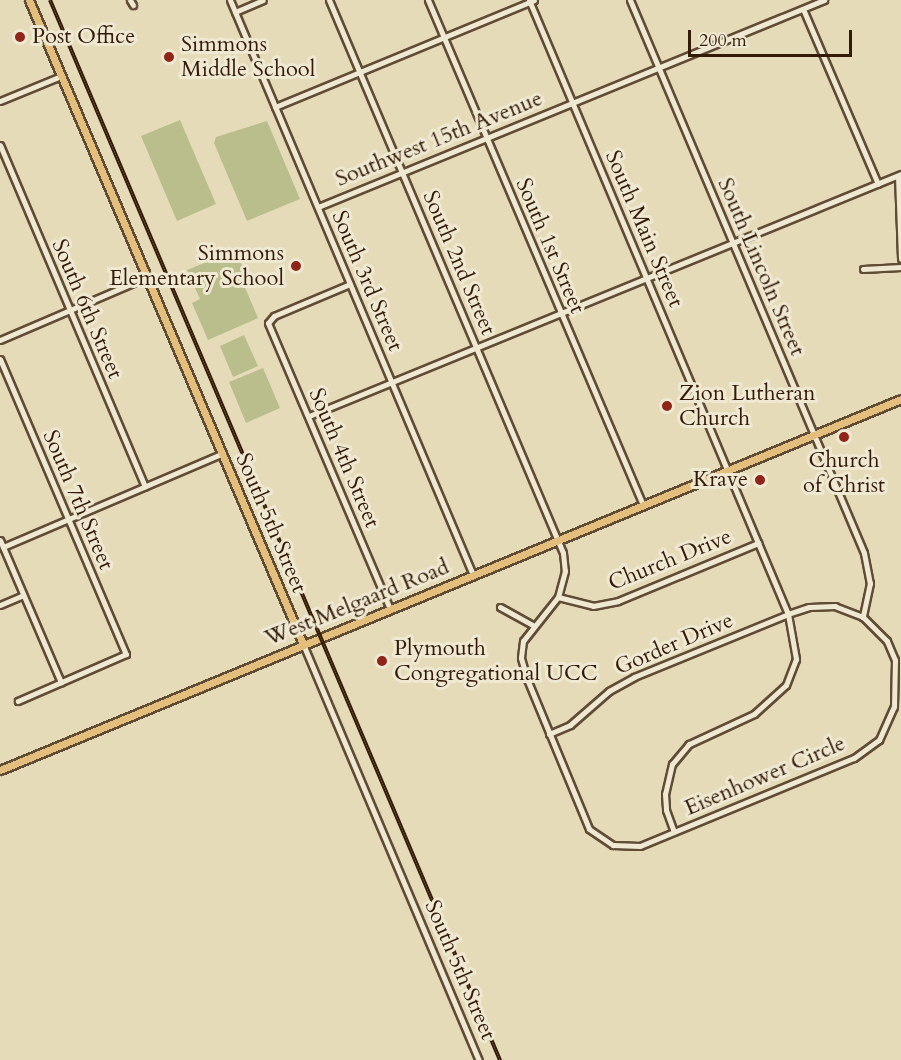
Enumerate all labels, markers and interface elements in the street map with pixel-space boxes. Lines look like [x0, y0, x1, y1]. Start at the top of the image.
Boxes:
scale bar [691, 18, 854, 56]
place label: Post Office [32, 24, 135, 50]
text: 200 m [699, 28, 747, 53]
marker: Post Office [13, 30, 27, 44]
place label: Simmons Middle School [181, 31, 315, 82]
marker: Simmons Middle School [162, 50, 176, 64]
street label: Southwest 15th Avenue [332, 85, 546, 193]
street label: South Main Street [599, 147, 689, 311]
street label: South 1st Street [510, 174, 590, 318]
street label: South Lincoln Street [712, 174, 810, 360]
street label: South 2nd Street [417, 187, 501, 339]
street label: South 3rd Street [326, 207, 408, 355]
street label: South 6th Street [46, 235, 128, 383]
place label: Simmons Elementary School [109, 240, 284, 292]
marker: Simmons Elementary School [289, 259, 303, 273]
place label: Zion Lutheran Church [679, 380, 816, 432]
street label: South 4th Street [303, 384, 385, 532]
marker: Zion Lutheran Church [660, 399, 674, 413]
street label: South 7th Street [37, 426, 119, 574]
marker: Church of Christ [837, 430, 851, 444]
place label: Church of Christ [803, 447, 885, 499]
street label: South 5th Street [230, 449, 312, 597]
place label: Krave [693, 467, 748, 493]
marker: Krave [753, 473, 767, 487]
street label: Church Drive [605, 523, 735, 597]
street label: West Melgaard Road [261, 554, 453, 652]
street label: Gorder Drive [611, 607, 737, 681]
place label: Plymouth Congregational UCC [394, 635, 598, 686]
marker: Plymouth Congregational UCC [375, 654, 389, 668]
street label: Eisenhower Circle [681, 730, 849, 822]
street label: South 5th Street [419, 896, 501, 1044]

